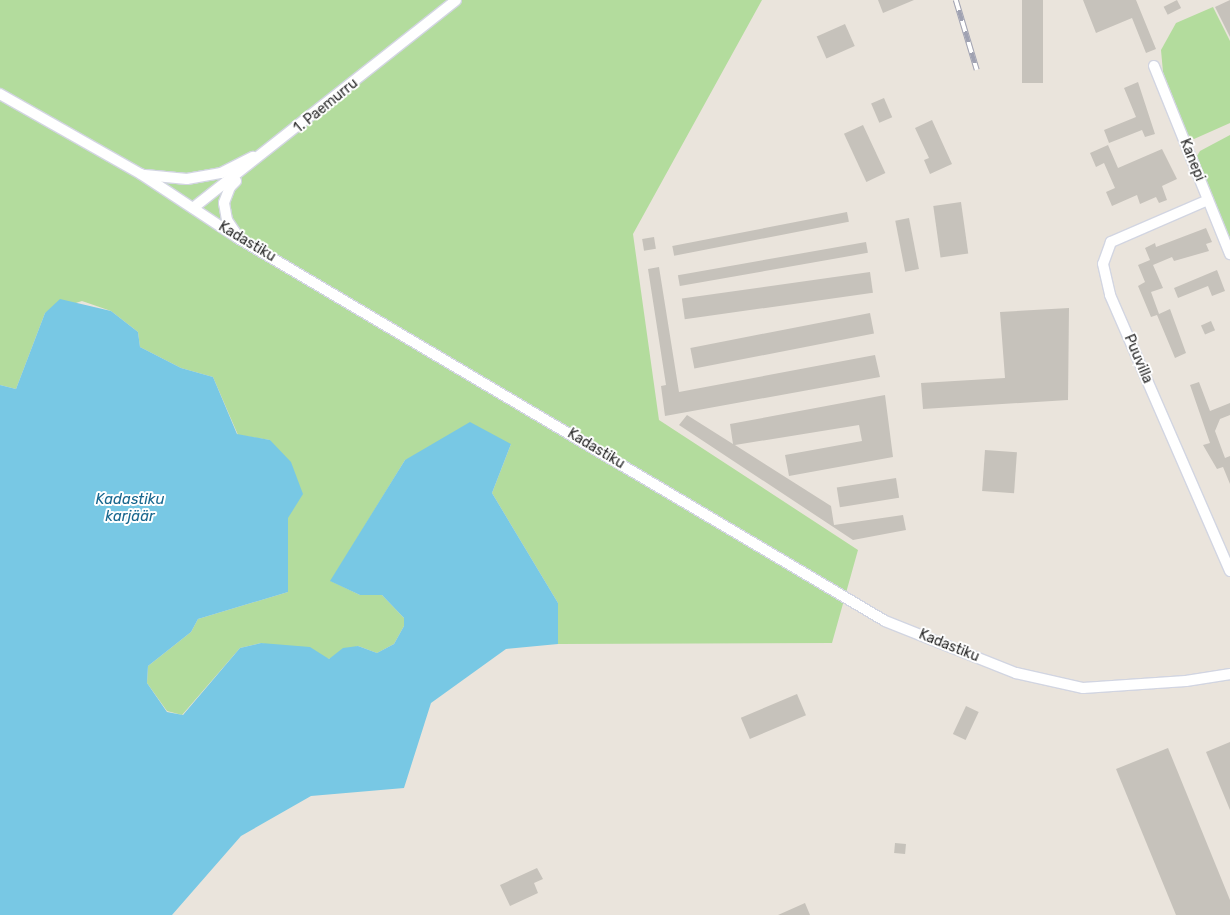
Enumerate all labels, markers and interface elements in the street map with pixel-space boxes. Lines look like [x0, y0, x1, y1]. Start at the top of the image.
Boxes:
street label: 1. Paemurru [291, 75, 361, 137]
street label: Kanepi [1176, 136, 1208, 184]
street label: Kadastiku [215, 218, 279, 266]
street label: Puuvilla [1120, 332, 1156, 386]
street label: Kadastiku [564, 425, 628, 473]
water label: Kadastiku karjäär [95, 490, 165, 525]
street label: Kadastiku [916, 626, 982, 666]

